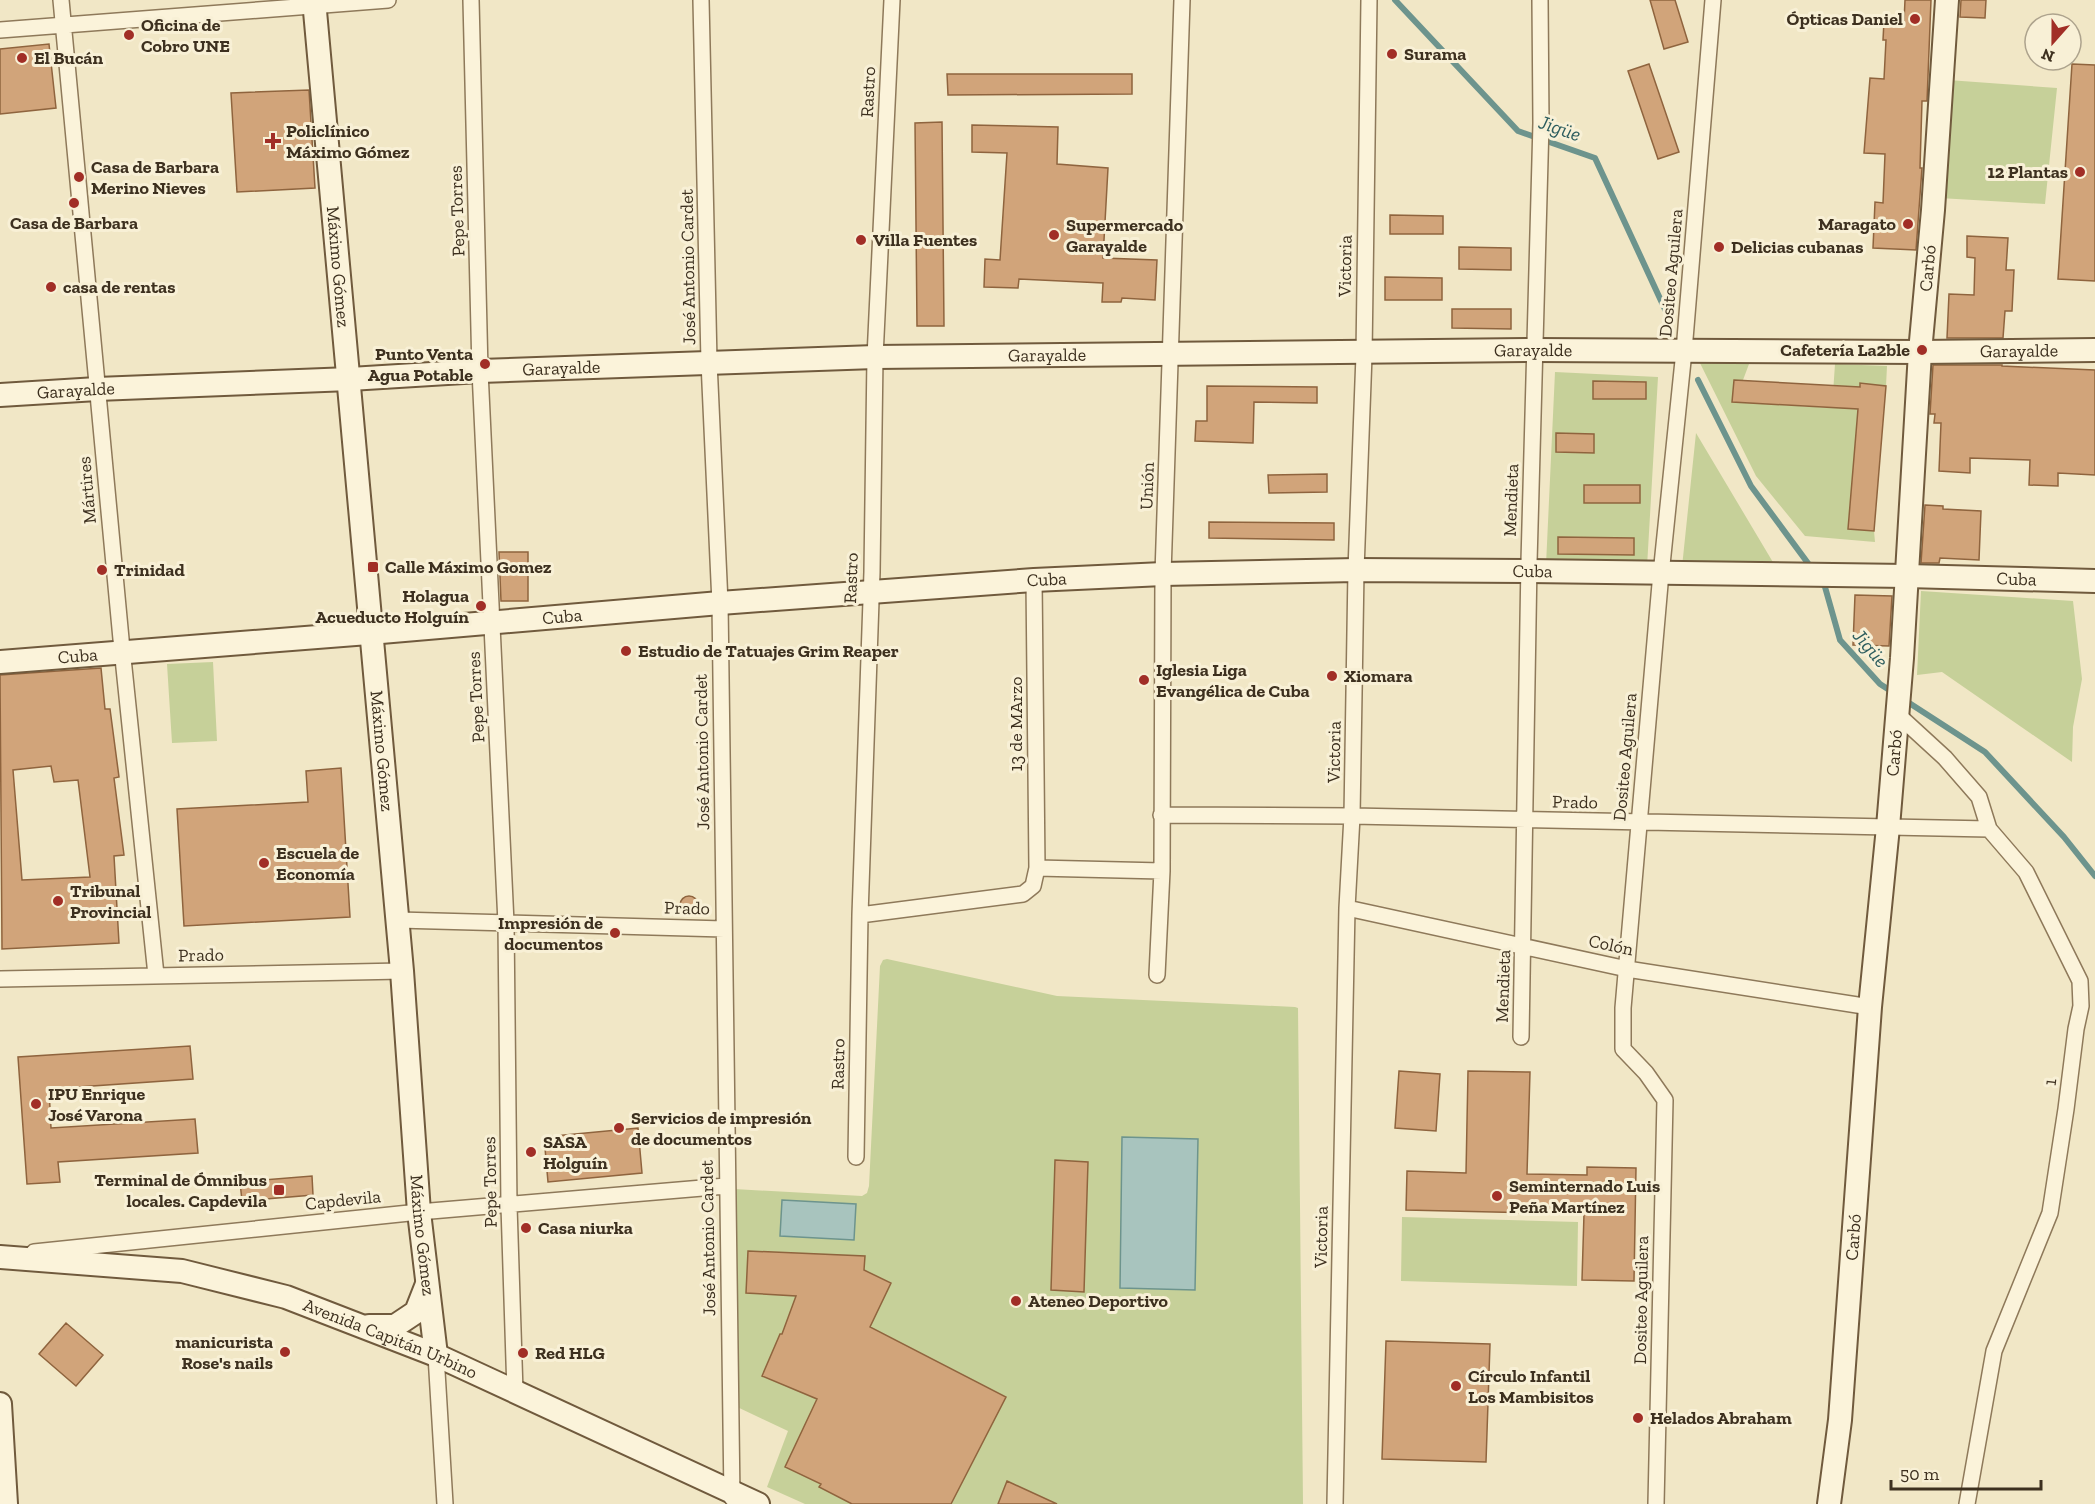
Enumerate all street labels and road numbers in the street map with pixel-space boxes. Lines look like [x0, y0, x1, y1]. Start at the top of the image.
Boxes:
street label: Rastro [856, 66, 880, 118]
street label: Pepe Torres [444, 165, 470, 257]
street label: José Antonio Cardet [676, 188, 700, 345]
street label: Máximo Gómez [322, 205, 355, 328]
street label: Dositeo Aguilera [1654, 208, 1688, 338]
street label: Victoria [1333, 235, 1357, 298]
street label: Carbó [1915, 244, 1941, 292]
street label: Garayalde [1494, 339, 1572, 361]
street label: Garayalde [1980, 339, 2058, 362]
street label: Garayalde [1008, 344, 1086, 367]
street label: Garayalde [522, 356, 601, 380]
street label: Garayalde [36, 377, 115, 404]
street label: Mártires [73, 455, 101, 525]
street label: Unión [1135, 461, 1159, 510]
street label: Mendieta [1499, 463, 1523, 537]
street label: Rastro [839, 552, 863, 604]
street label: Cuba [1512, 560, 1553, 582]
street label: Cuba [1026, 567, 1068, 592]
street label: Cuba [1996, 567, 2037, 590]
street label: Cuba [541, 604, 583, 629]
street label: Cuba [57, 643, 99, 668]
street label: Pepe Torres [463, 651, 489, 743]
street label: José Antonio Cardet [690, 673, 714, 830]
street label: 13 de MArzo [1005, 677, 1027, 771]
street label: Máximo Gómez [366, 689, 399, 812]
street label: Dositeo Aguilera [1608, 692, 1642, 822]
street label: Victoria [1322, 721, 1346, 784]
street label: Carbó [1881, 729, 1907, 777]
street label: Prado [1552, 791, 1598, 813]
street label: Prado [664, 897, 710, 919]
street label: Colón [1587, 930, 1636, 961]
street label: Prado [178, 944, 224, 966]
street label: Mendieta [1491, 949, 1515, 1023]
street label: Rastro [827, 1038, 849, 1090]
street label: 1 [2039, 1077, 2061, 1087]
street label: Pepe Torres [478, 1136, 502, 1228]
street label: José Antonio Cardet [696, 1159, 720, 1316]
street label: Máximo Gómez [405, 1174, 440, 1297]
street label: Capdevila [304, 1185, 382, 1215]
street label: Victoria [1309, 1206, 1333, 1269]
street label: Carbó [1841, 1213, 1866, 1261]
street label: Dositeo Aguilera [1629, 1235, 1653, 1365]
street label: Avenida Capitán Urbino [300, 1294, 481, 1384]

